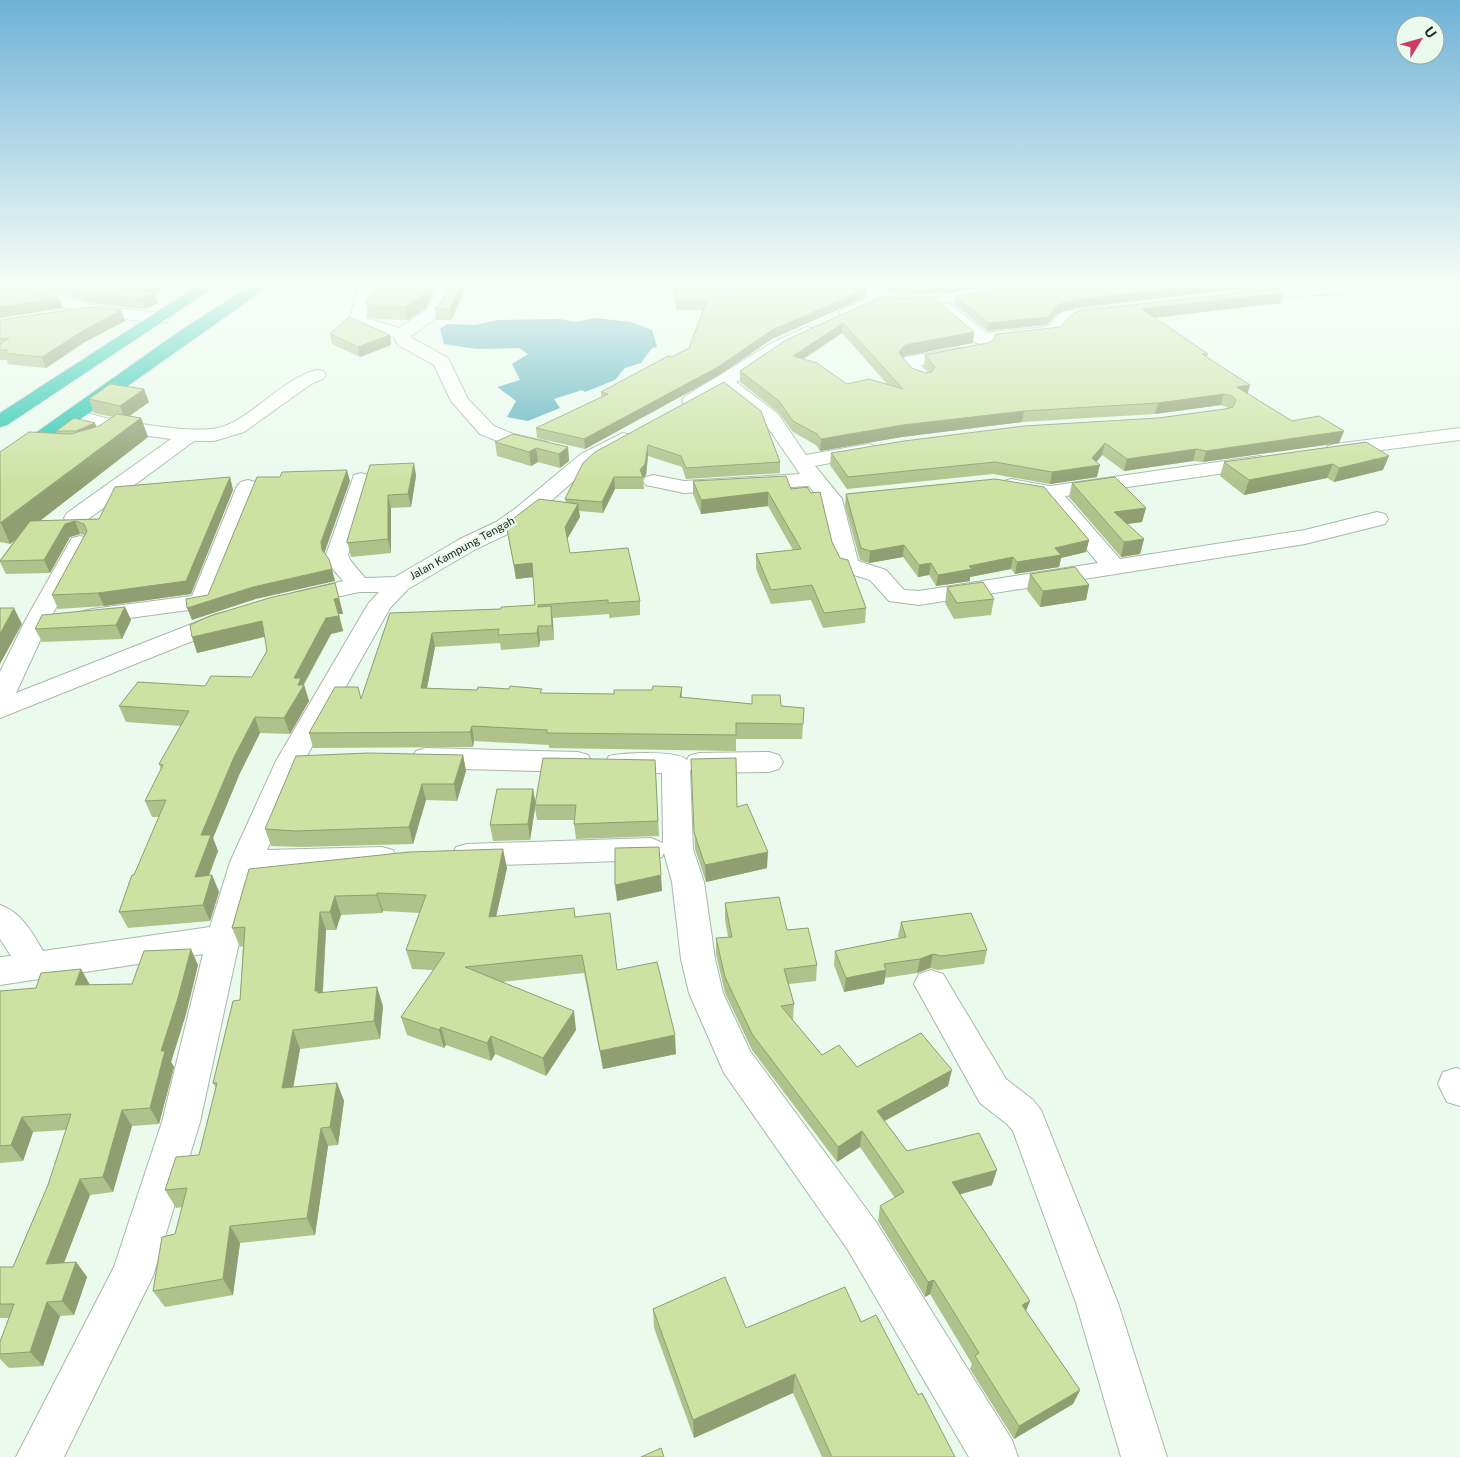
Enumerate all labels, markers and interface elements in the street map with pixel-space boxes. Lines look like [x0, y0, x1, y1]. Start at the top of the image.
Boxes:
north arrow [1395, 15, 1445, 65]
text: U [1421, 23, 1440, 41]
street label: Jalan Kampung Tengah [407, 514, 517, 582]

